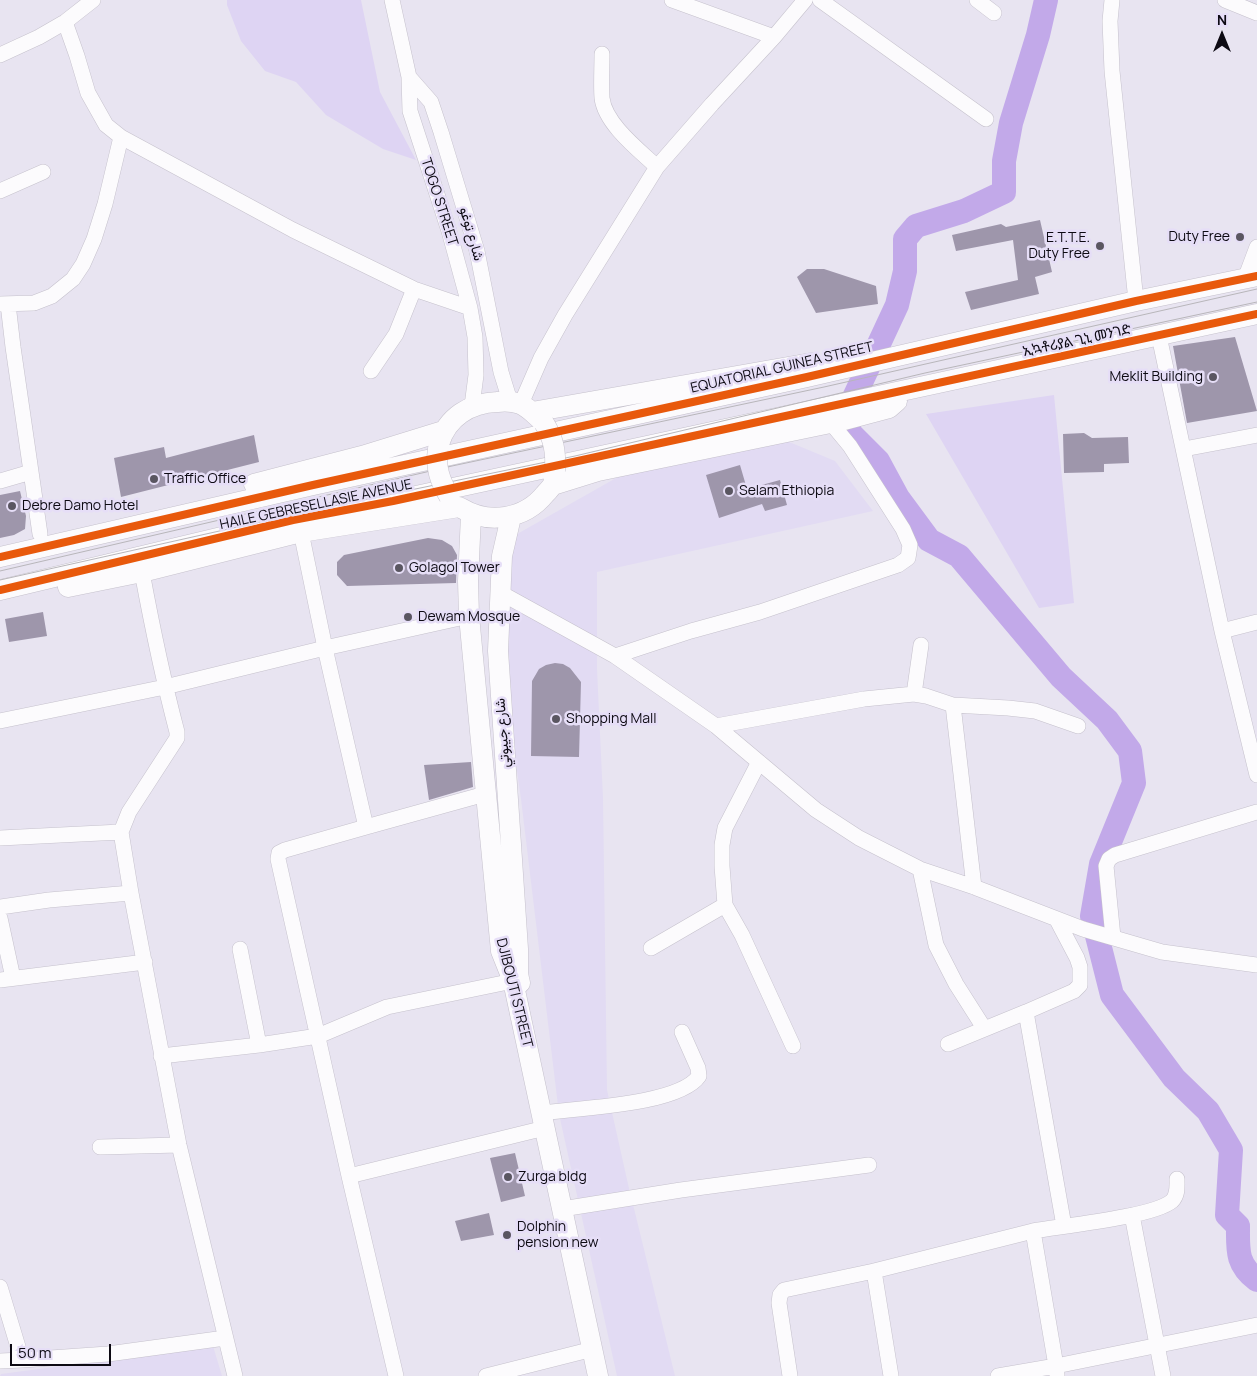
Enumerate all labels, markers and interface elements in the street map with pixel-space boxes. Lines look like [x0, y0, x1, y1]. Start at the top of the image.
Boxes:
north arrow [1197, 10, 1247, 60]
text: N [1217, 10, 1227, 29]
street label: TOGO STREET [417, 156, 461, 248]
street label: شارع توغو [455, 205, 487, 263]
place label: Duty Free [1168, 229, 1230, 245]
place label: E.T.T.E. Duty Free [1028, 230, 1090, 262]
marker: Duty Free [1234, 231, 1246, 243]
marker: E.T.T.E. Duty Free [1094, 240, 1106, 252]
street label: ኢኳቶሪያል ጊኒ መንገድ [1021, 321, 1133, 361]
street label: EQUATORIAL GUINEA STREET [689, 339, 875, 397]
place label: Meklit Building [1110, 369, 1203, 385]
marker: Meklit Building [1207, 371, 1219, 383]
place label: Traffic Office [164, 471, 246, 487]
marker: Traffic Office [148, 473, 160, 485]
street label: HAILE GEBRESELLASIE AVENUE [218, 476, 414, 534]
place label: Selam Ethiopia [739, 483, 834, 499]
marker: Selam Ethiopia [723, 485, 735, 497]
place label: Debre Damo Hotel [22, 498, 138, 514]
marker: Debre Damo Hotel [6, 500, 18, 512]
place label: Golagol Tower [409, 560, 500, 576]
marker: Golagol Tower [393, 562, 405, 574]
place label: Dewam Mosque [418, 609, 520, 625]
marker: Dewam Mosque [402, 611, 414, 623]
street label: شارع جيبوتي [492, 698, 514, 768]
place label: Shopping Mall [566, 711, 657, 727]
marker: Shopping Mall [550, 713, 562, 725]
street label: DJIBOUTI STREET [492, 937, 536, 1049]
place label: Zurga bldg [518, 1169, 587, 1185]
marker: Zurga bldg [502, 1171, 514, 1183]
place label: Dolphin pension new [517, 1219, 599, 1252]
marker: Dolphin pension new [501, 1229, 513, 1241]
scale bar [12, 1334, 114, 1366]
text: 50 m [18, 1342, 52, 1363]

